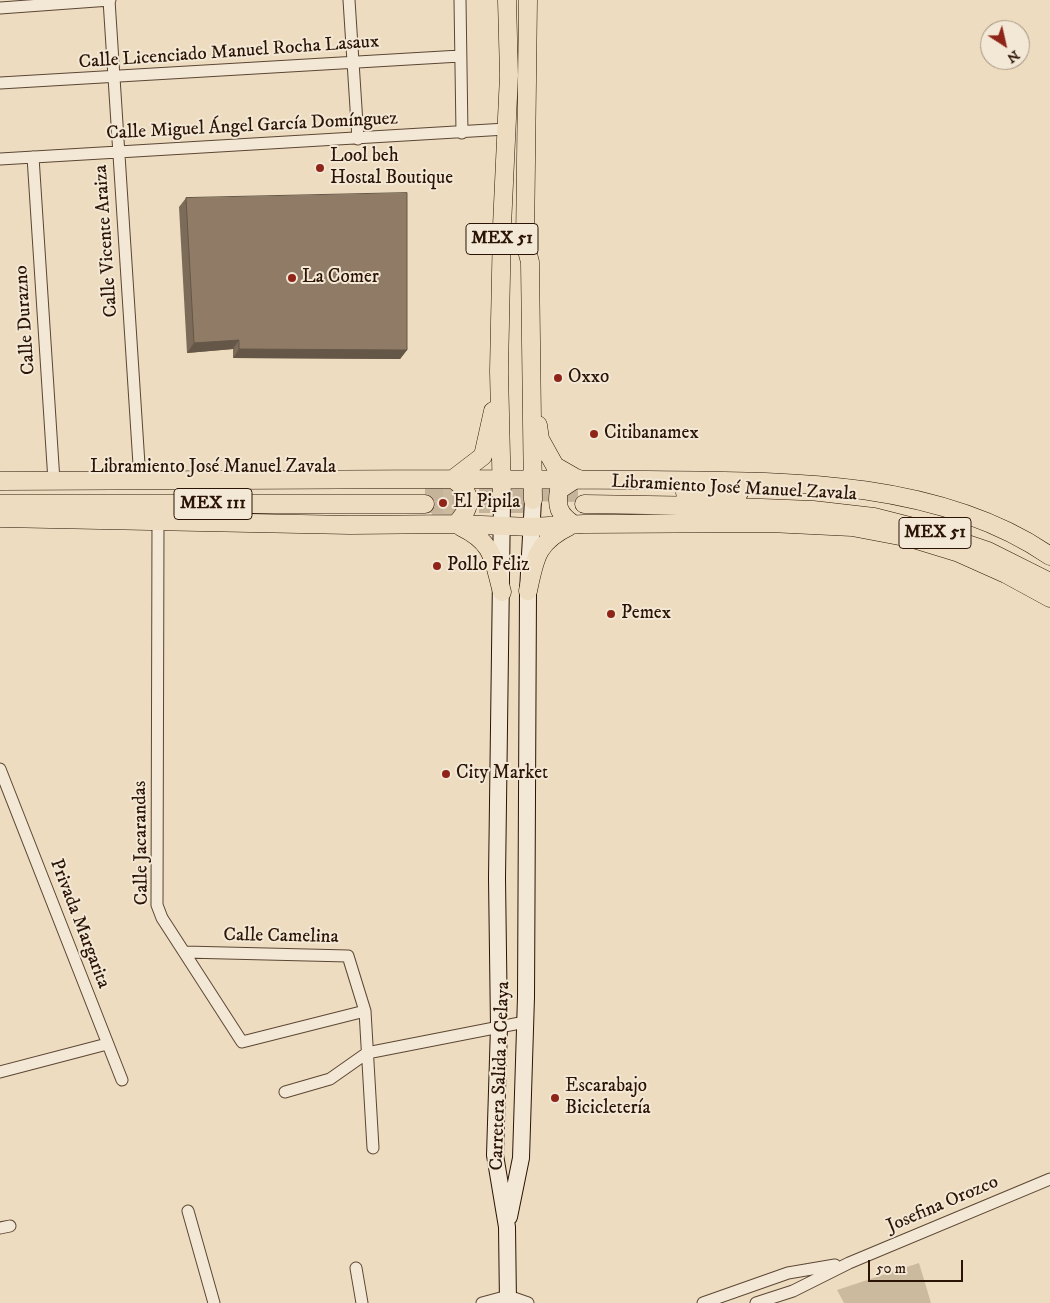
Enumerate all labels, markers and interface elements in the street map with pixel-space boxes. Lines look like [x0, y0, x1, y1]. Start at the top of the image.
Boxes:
north arrow [980, 20, 1030, 70]
street label: Calle Licenciado Manuel Rocha Lasaux [78, 31, 380, 75]
text: N [1003, 46, 1023, 67]
street label: Calle Miguel Ángel García Domínguez [106, 108, 398, 146]
place label: Lool beh Hostal Boutique [330, 146, 453, 190]
marker: Lool beh Hostal Boutique [314, 162, 326, 174]
street label: Calle Vicente Araiza [90, 164, 124, 318]
road number: MEX 51 [466, 223, 538, 254]
street label: Calle Durazno [11, 264, 41, 376]
place label: La Comer [302, 267, 379, 289]
marker: La Comer [286, 272, 298, 284]
place label: Oxxo [568, 367, 609, 389]
marker: Oxxo [552, 372, 564, 384]
place label: Citibanamex [604, 423, 699, 445]
marker: Citibanamex [588, 428, 600, 440]
street label: Libramiento José Manuel Zavala [90, 457, 336, 479]
street label: Libramiento José Manuel Zavala [611, 471, 857, 507]
road number: MEX 111 [174, 488, 252, 520]
place label: El Pipila [453, 492, 520, 514]
marker: El Pipila [437, 497, 449, 509]
road number: MEX 51 [899, 518, 971, 548]
place label: Pollo Feliz [447, 555, 529, 577]
marker: Pollo Feliz [431, 560, 443, 572]
place label: Pemex [621, 603, 671, 625]
marker: Pemex [605, 608, 617, 620]
place label: City Market [456, 763, 548, 785]
marker: City Market [440, 768, 452, 780]
street label: Calle Jacarandas [130, 781, 154, 905]
street label: Privada Margarita [44, 856, 114, 992]
street label: Calle Camelina [223, 925, 339, 949]
street label: Carretera Salida a Celaya [486, 981, 516, 1171]
place label: Escarabajo Bicicletería [565, 1076, 651, 1120]
marker: Escarabajo Bicicletería [549, 1092, 561, 1104]
street label: Josefina Orozco [884, 1171, 1002, 1239]
scale bar [870, 1250, 965, 1282]
text: 50 m [876, 1259, 906, 1278]

